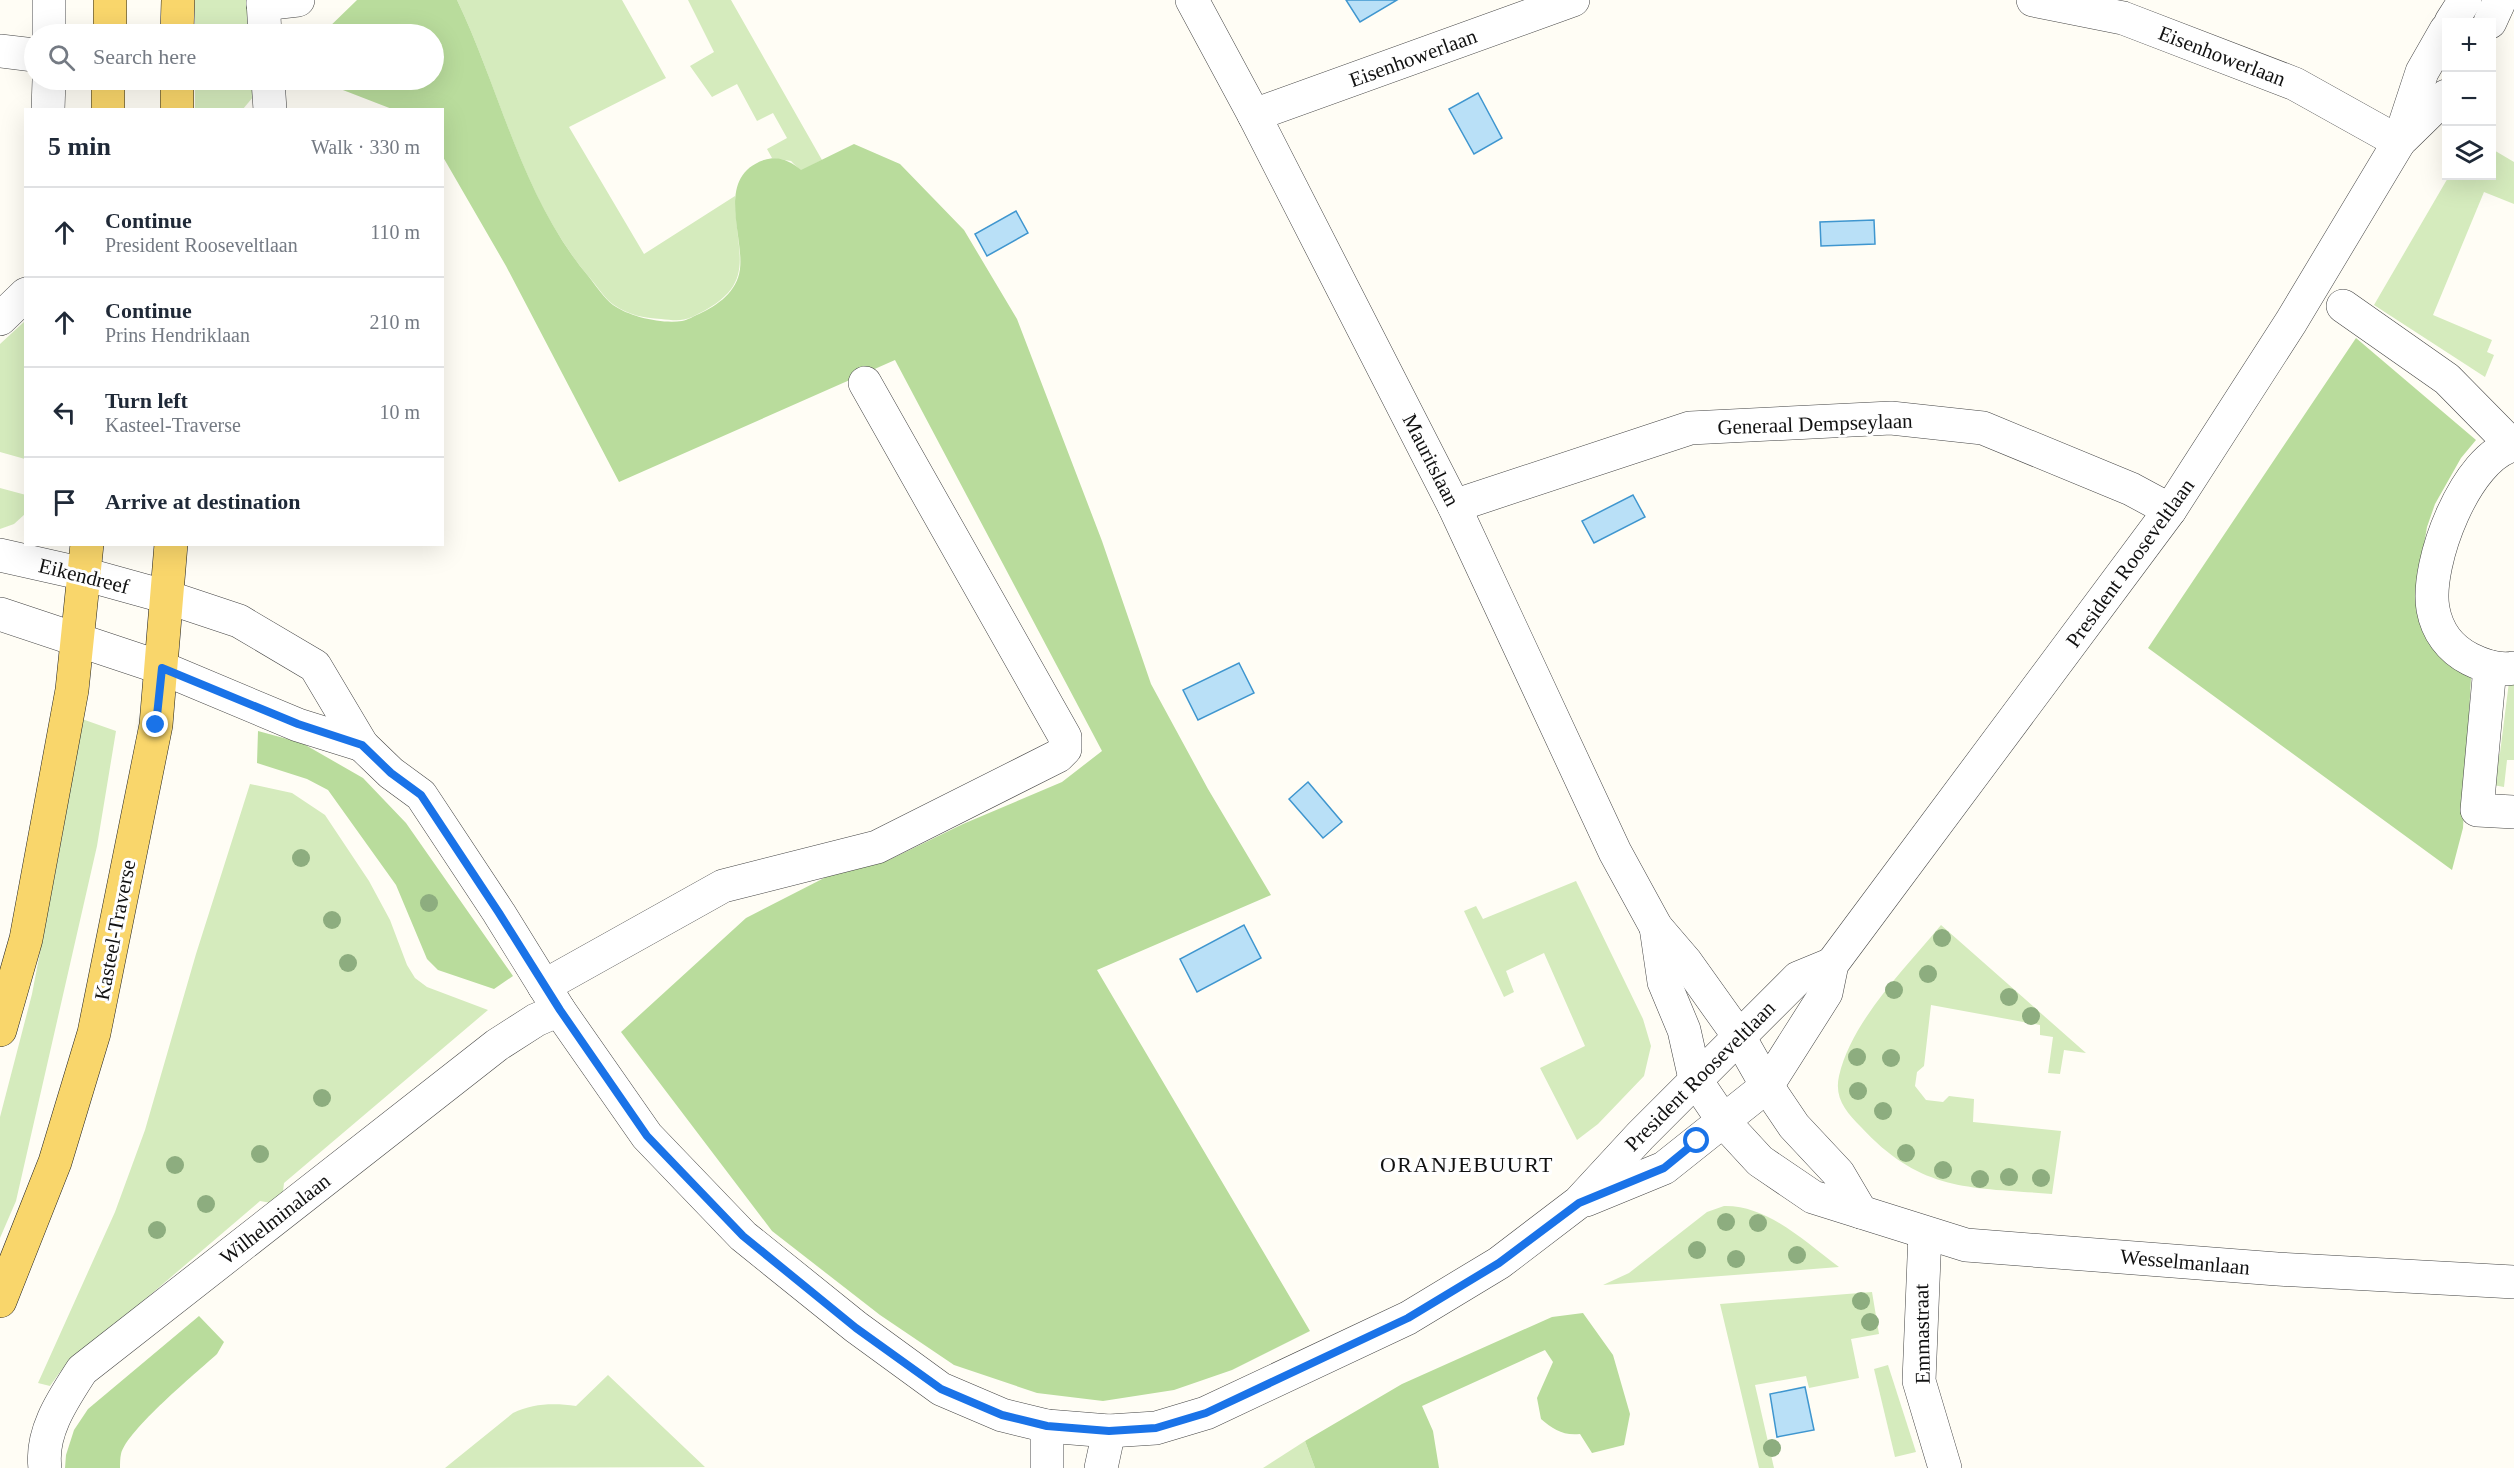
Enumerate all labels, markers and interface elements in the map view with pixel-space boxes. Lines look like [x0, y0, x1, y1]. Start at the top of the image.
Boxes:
map controls [2442, 18, 2496, 180]
button: + [2442, 18, 2496, 72]
street label: Eisenhowerlaan [2155, 21, 2289, 91]
search box [24, 24, 444, 90]
street label: Eisenhowerlaan [1346, 24, 1481, 92]
icon: search [45, 41, 78, 74]
text: Search here [93, 44, 196, 69]
button: − [2442, 72, 2496, 126]
button: layers [2442, 126, 2496, 180]
text: 5 min [48, 132, 111, 161]
text: Walk · 330 m [311, 136, 420, 158]
text: Continue [105, 208, 192, 233]
icon: ahead [48, 216, 81, 249]
text: 110 m [370, 221, 420, 243]
text: President Rooseveltlaan [105, 234, 298, 256]
text: Continue [105, 298, 192, 323]
icon: ahead [48, 306, 81, 339]
text: 210 m [369, 311, 420, 333]
text: Prins Hendriklaan [105, 324, 250, 346]
text: Turn left [105, 388, 188, 413]
icon: left [48, 396, 81, 429]
text: 10 m [379, 401, 420, 423]
street label: Generaal Dempseylaan [1717, 409, 1914, 439]
street label: Mauritslaan [1398, 410, 1465, 511]
text: Kasteel-Traverse [105, 414, 241, 436]
street label: President Rooseveltlaan [2061, 474, 2199, 652]
icon: arrive [48, 486, 81, 519]
text: Arrive at destination [105, 489, 301, 514]
street label: Eikendreef [36, 553, 132, 599]
route end [142, 711, 168, 737]
street label: Kasteel-Traverse [90, 858, 140, 1002]
street label: President Rooseveltlaan [1620, 996, 1780, 1156]
route start [1683, 1127, 1709, 1153]
district label: ORANJEBUURT [1380, 1152, 1554, 1177]
street label: Wilhelminalaan [215, 1168, 335, 1269]
street label: Wesselmanlaan [2119, 1244, 2251, 1280]
street label: Emmastraat [1909, 1283, 1935, 1384]

